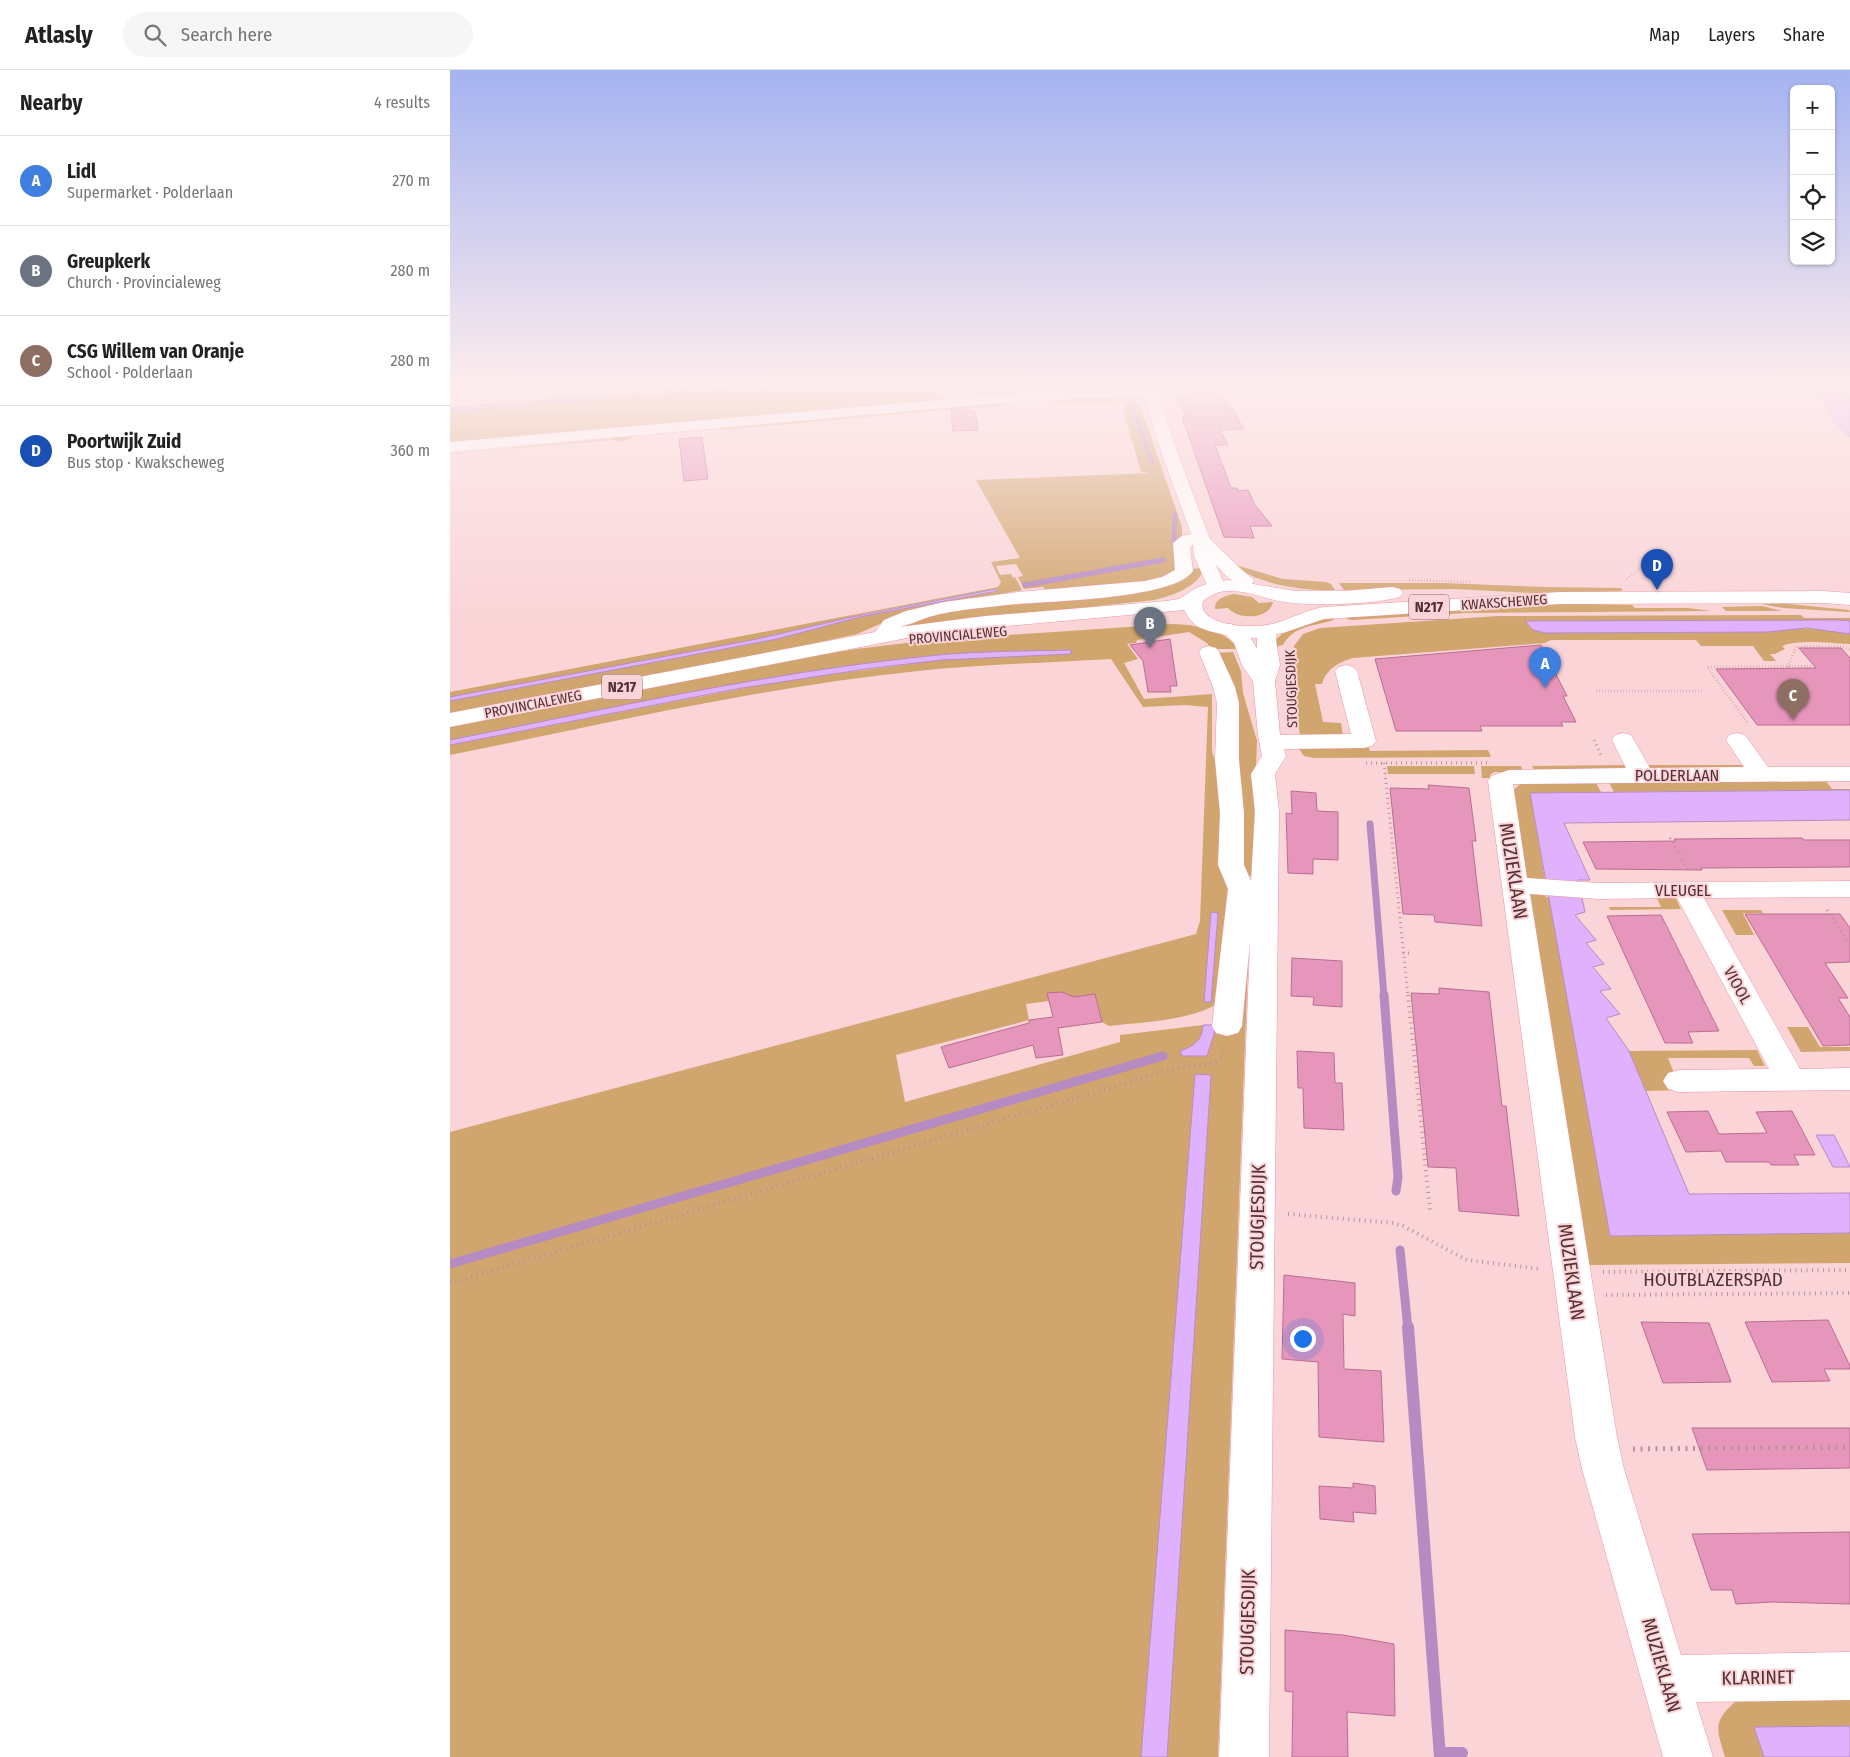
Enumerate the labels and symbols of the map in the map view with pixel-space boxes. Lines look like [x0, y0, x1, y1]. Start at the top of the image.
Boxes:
pin: D [1641, 549, 1673, 590]
street label: KWAKSCHEWEG [1460, 591, 1548, 614]
road number: N217 [1409, 594, 1449, 620]
pin: B [1134, 607, 1166, 648]
street label: PROVINCIALEWEG [908, 623, 1008, 648]
pin: A [1529, 647, 1561, 688]
street label: STOUGJESDIJK [1282, 649, 1301, 728]
road number: N217 [602, 674, 642, 700]
pin: C [1777, 679, 1809, 720]
street label: PROVINCIALEWEG [483, 687, 583, 722]
street label: POLDERLAAN [1635, 766, 1719, 785]
street label: MUZIEKLAAN [1495, 821, 1532, 921]
street label: VLEUGEL [1655, 881, 1711, 900]
street label: VIOOL [1720, 963, 1755, 1007]
street label: STOUGJESDIJK [1245, 1163, 1270, 1270]
street label: MUZIEKLAAN [1553, 1222, 1590, 1322]
street label: HOUTBLAZERSPAD [1643, 1268, 1783, 1291]
your location [1290, 1326, 1316, 1352]
street label: STOUGJESDIJK [1235, 1568, 1260, 1675]
street label: MUZIEKLAAN [1637, 1615, 1686, 1715]
street label: KLARINET [1721, 1665, 1795, 1690]

